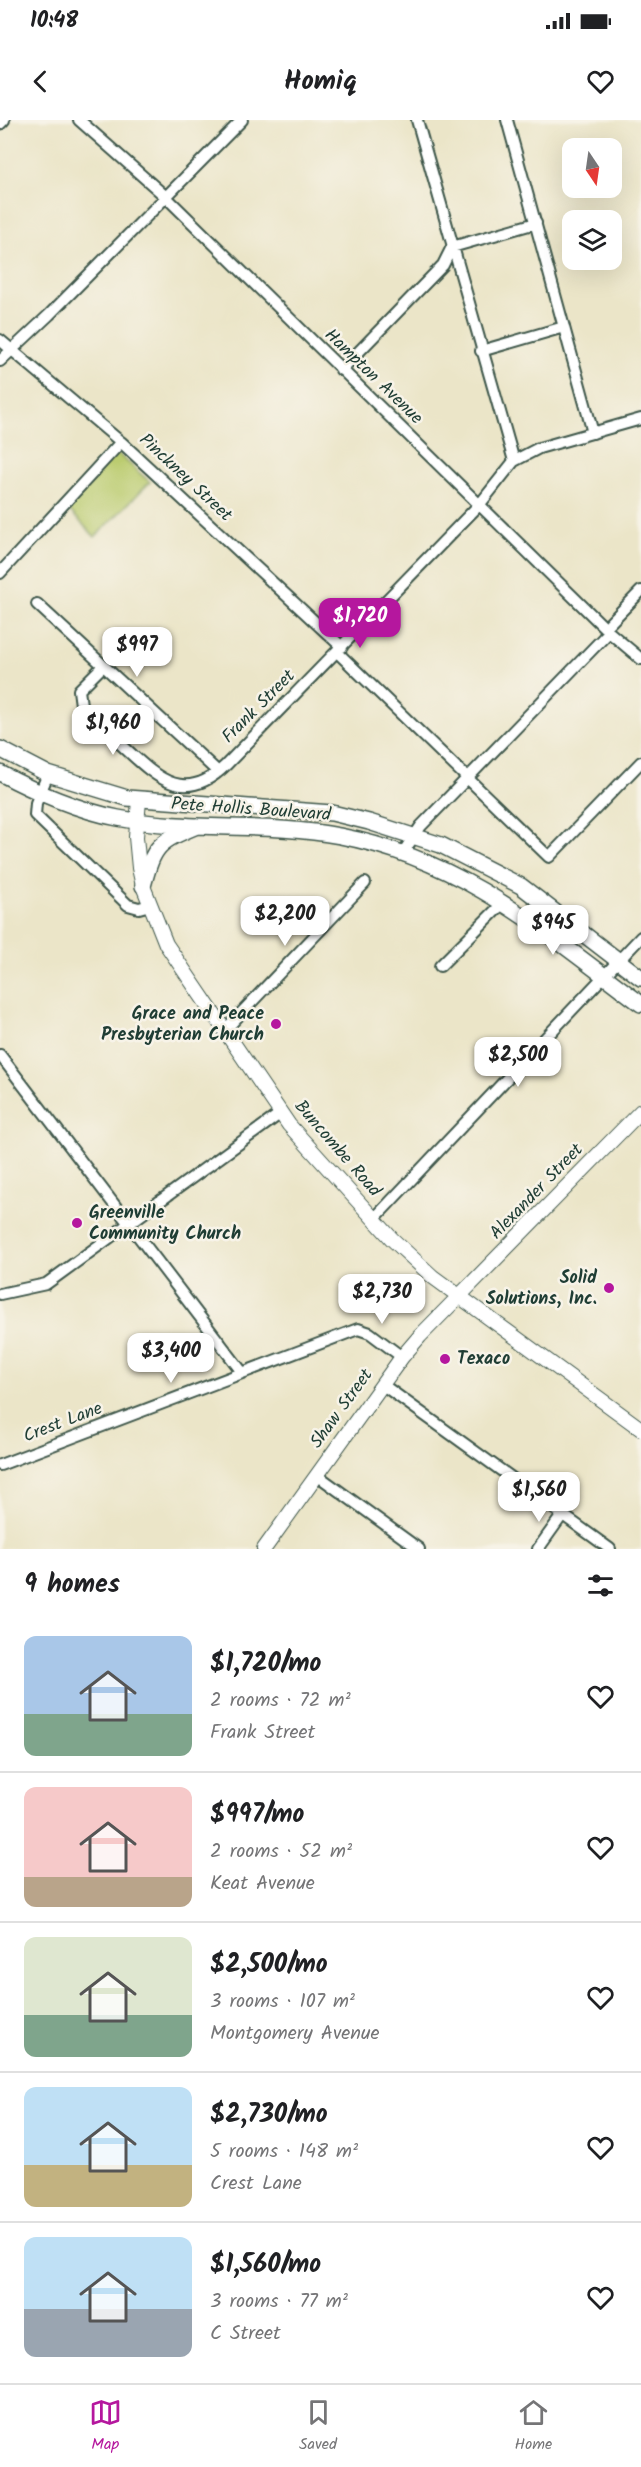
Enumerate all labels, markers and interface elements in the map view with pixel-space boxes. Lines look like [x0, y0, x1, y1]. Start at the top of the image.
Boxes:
text: 10:48 [30, 4, 78, 39]
text: Homiq [284, 60, 357, 103]
icon: back [24, 65, 57, 98]
icon: heart [584, 65, 617, 98]
north arrow [562, 138, 622, 198]
map controls [562, 138, 622, 270]
button: layers [562, 210, 622, 270]
street label: Hampton Avenue [317, 322, 429, 432]
street label: Pinckney Street [132, 427, 239, 530]
pin: $1,720 [311, 598, 409, 649]
text: $1,720 [333, 601, 387, 633]
pin: $997 [101, 627, 173, 678]
text: $997 [116, 630, 158, 662]
street label: Frank Street [215, 663, 303, 751]
pin: $1,960 [64, 705, 162, 756]
text: $1,960 [86, 708, 140, 740]
street label: Pete Hollis Boulevard [170, 790, 333, 830]
pin: $2,200 [236, 896, 334, 947]
text: $2,200 [255, 899, 315, 931]
pin: $945 [517, 905, 589, 956]
text: $945 [532, 908, 574, 940]
place label: Grace and Peace Presbyterian Church [101, 1000, 264, 1050]
marker: Grace and Peace Presbyterian Church [269, 1017, 283, 1031]
pin: $2,500 [469, 1037, 567, 1088]
text: $2,500 [488, 1040, 548, 1072]
street label: Buncombe Road [286, 1094, 388, 1205]
street label: Alexander Street [483, 1136, 592, 1247]
place label: Greenville Community Church [89, 1199, 241, 1249]
marker: Greenville Community Church [70, 1216, 84, 1230]
place label: Solid Solutions, Inc. [486, 1264, 597, 1314]
pin: $2,730 [333, 1274, 431, 1325]
text: $2,730 [352, 1277, 412, 1309]
marker: Solid Solutions, Inc. [602, 1281, 616, 1295]
pin: $3,400 [122, 1333, 220, 1384]
text: $3,400 [141, 1336, 201, 1368]
place label: Texaco [457, 1345, 510, 1374]
marker: Texaco [438, 1352, 452, 1366]
street label: Shaw Street [303, 1362, 382, 1455]
street label: Crest Lane [19, 1395, 107, 1451]
pin: $1,560 [490, 1472, 588, 1523]
text: $1,560 [512, 1475, 566, 1507]
text: 9 homes [24, 1564, 120, 1606]
icon: filters [584, 1569, 617, 1602]
text: $1,720/mo [210, 1643, 321, 1685]
icon: home [72, 1660, 144, 1732]
icon: heart [584, 1680, 617, 1713]
text: 2 rooms · 72 m² [210, 1685, 351, 1717]
text: Frank Street [210, 1717, 315, 1749]
text: $997/mo [210, 1794, 304, 1836]
icon: home [72, 1811, 144, 1883]
icon: heart [584, 1831, 617, 1864]
text: 2 rooms · 52 m² [210, 1836, 352, 1868]
text: Keat Avenue [210, 1868, 315, 1900]
text: $2,500/mo [210, 1944, 328, 1986]
icon: home [72, 1961, 144, 2033]
icon: heart [584, 1981, 617, 2014]
text: 3 rooms · 107 m² [210, 1986, 355, 2018]
text: Montgomery Avenue [210, 2018, 380, 2050]
text: $2,730/mo [210, 2094, 328, 2136]
icon: home [72, 2111, 144, 2183]
icon: heart [584, 2131, 617, 2164]
text: 5 rooms · 148 m² [210, 2136, 358, 2168]
text: Crest Lane [210, 2168, 302, 2200]
text: $1,560/mo [210, 2244, 321, 2286]
icon: home [72, 2261, 144, 2333]
icon: heart [584, 2281, 617, 2314]
text: 3 rooms · 77 m² [210, 2286, 348, 2318]
text: C Street [210, 2318, 281, 2350]
tab: Map [89, 2396, 122, 2457]
tab: Saved [299, 2396, 337, 2457]
tab: Home [514, 2396, 552, 2457]

